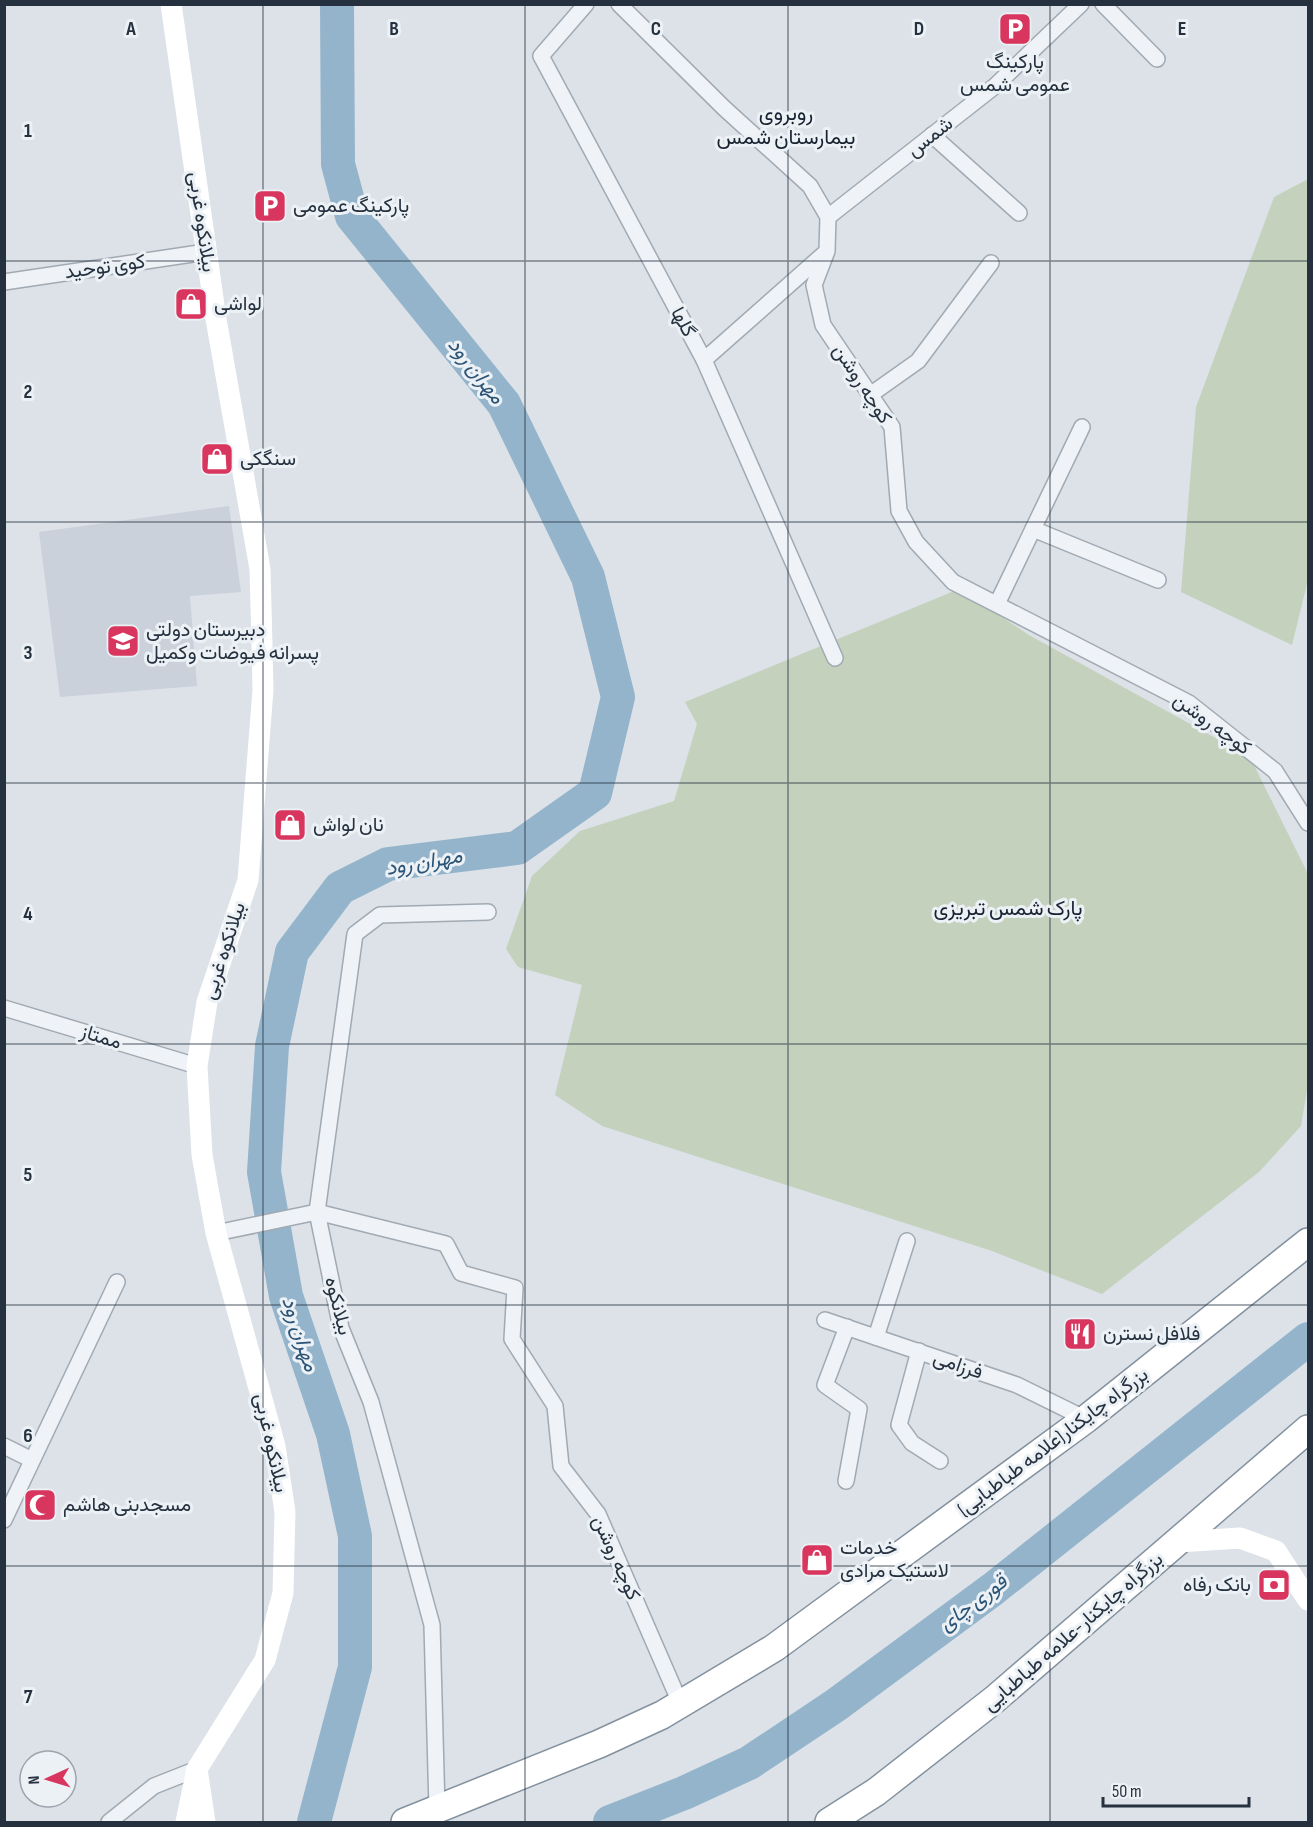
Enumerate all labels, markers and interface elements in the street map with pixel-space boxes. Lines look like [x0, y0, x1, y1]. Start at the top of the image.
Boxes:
parking icon: پارکینگ عمومی شمس [997, 11, 1033, 47]
text: A [125, 17, 136, 41]
text: B [389, 17, 399, 41]
text: C [651, 17, 661, 41]
text: D [914, 17, 924, 41]
text: E [1178, 17, 1186, 41]
place label: پارکینگ عمومی شمس [960, 50, 1070, 97]
district label: روبروی بیمارستان شمس [716, 101, 856, 150]
street label: شمس [902, 112, 958, 162]
text: 1 [24, 119, 32, 143]
street label: بیلانکوه غربی [183, 170, 221, 274]
parking icon: پارکینگ عمومی [252, 188, 288, 224]
place label: پارکینگ عمومی [293, 194, 409, 219]
street label: کوی توحید [63, 249, 147, 285]
shop icon: لواشی [173, 286, 209, 322]
place label: لواشی [214, 292, 262, 316]
street label: گلها [665, 303, 701, 341]
water label: مهران رود [442, 333, 510, 410]
street label: کوچه روشن [826, 340, 897, 429]
text: 2 [24, 380, 32, 404]
shop icon: سنگکی [199, 441, 235, 477]
place label: سنگکی [240, 447, 296, 471]
place label: دبیرستان دولتی پسرانه فیوضات وکمیل [146, 618, 319, 666]
school or university icon: دبیرستان دولتی پسرانه فیوضات وکمیل [105, 623, 141, 659]
text: 3 [24, 641, 33, 665]
street label: کوچه روشن [1168, 688, 1256, 761]
shop icon: نان لواش [272, 807, 308, 843]
place label: نان لواش [313, 813, 384, 837]
water label: مهران رود [384, 843, 465, 881]
district label: پارک شمس تبریزی [934, 896, 1082, 922]
street label: بیلانکوه غربی [197, 899, 251, 1003]
text: 4 [23, 902, 33, 926]
street label: ممتاز [77, 1019, 125, 1055]
text: 5 [24, 1163, 33, 1187]
street label: بیلانکوه [319, 1274, 357, 1338]
water label: مهران رود [276, 1294, 324, 1375]
restaurant icon: فلافل نسترن [1062, 1316, 1098, 1352]
place label: فلافل نسترن [1103, 1322, 1200, 1346]
street label: فرزامی [930, 1345, 986, 1385]
street label: بزرگراه چایکنار(علامه طباطبایی) [953, 1363, 1154, 1522]
street label: بیلانکوه غربی [249, 1391, 293, 1495]
text: 6 [23, 1424, 33, 1448]
mosque icon: مسجدبنی هاشم [22, 1487, 58, 1523]
place label: مسجدبنی هاشم [63, 1493, 191, 1517]
street label: کوچه روشن [586, 1512, 645, 1605]
place label: خدمات لاستیک مرادی [840, 1536, 949, 1583]
shop icon: خدمات لاستیک مرادی [799, 1542, 835, 1578]
street label: بزرگراه چایکنار-علامه طباطبایی [978, 1547, 1169, 1718]
bank icon: بانک رفاه [1256, 1567, 1292, 1603]
water label: قوری چای [934, 1568, 1014, 1637]
place label: بانک رفاه [1183, 1573, 1251, 1597]
text: 7 [24, 1685, 33, 1709]
north arrow [18, 1749, 78, 1809]
scale bar [1103, 1770, 1248, 1808]
text: N [25, 1775, 44, 1785]
text: 50 m [1112, 1781, 1142, 1802]

